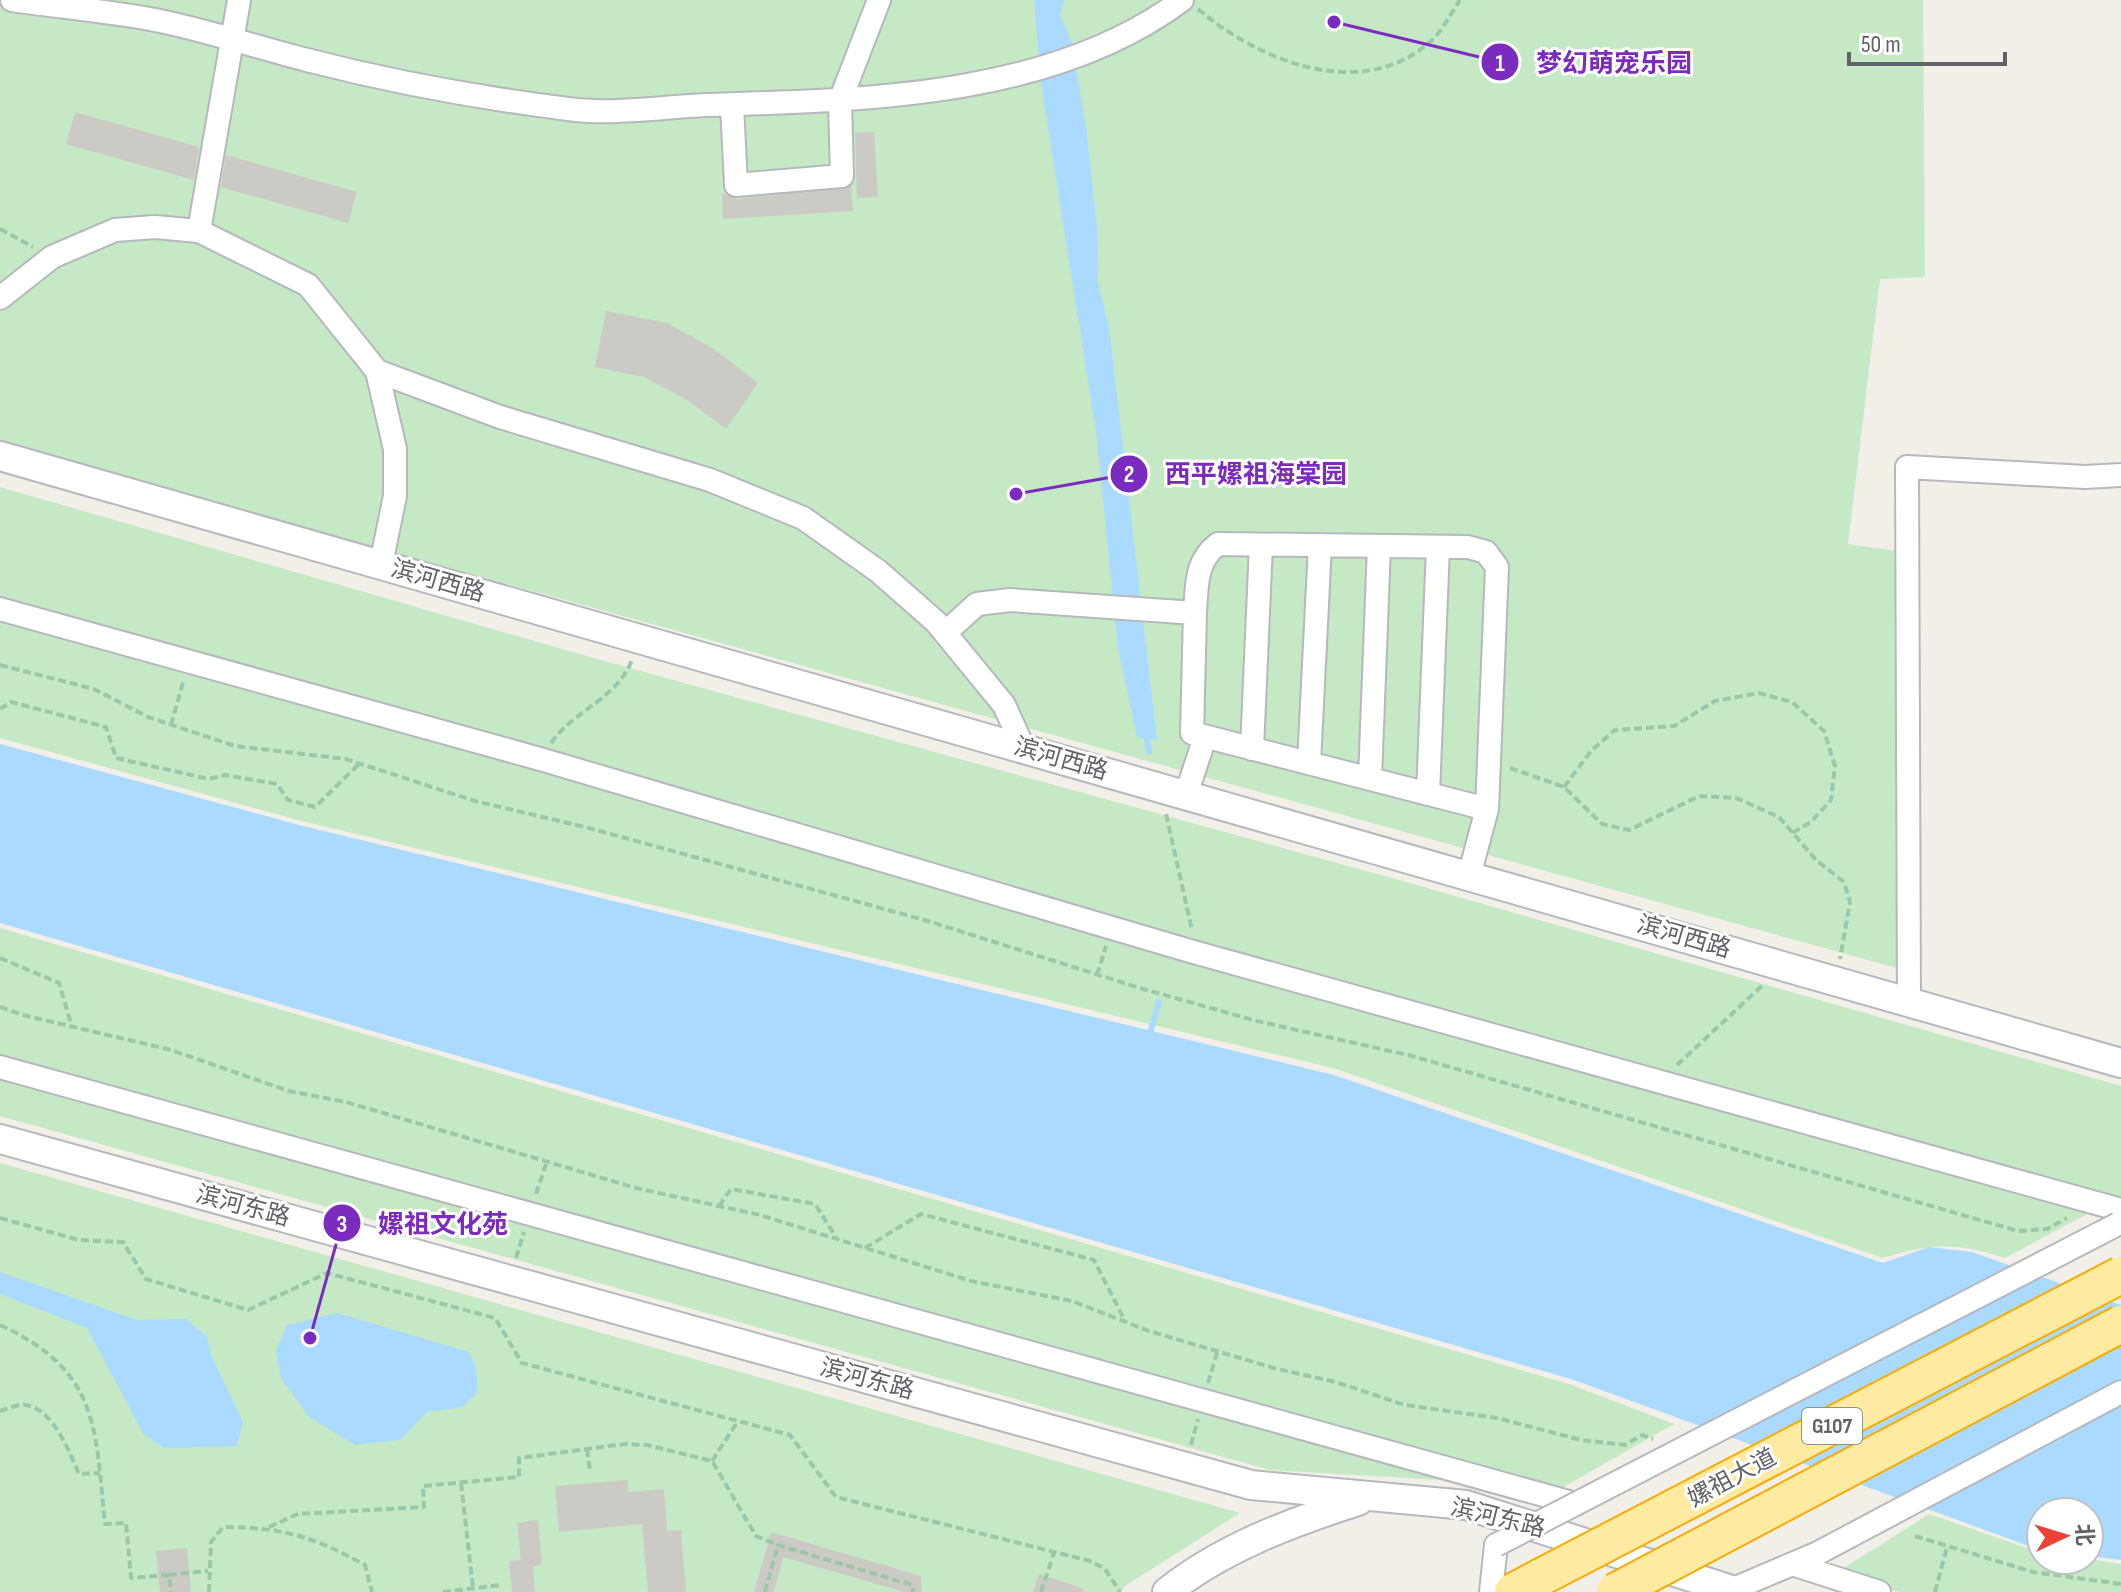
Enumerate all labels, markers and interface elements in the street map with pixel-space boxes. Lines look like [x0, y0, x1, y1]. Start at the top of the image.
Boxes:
scale bar [1849, 16, 2005, 66]
text: 50 m [1861, 30, 1901, 59]
callout: 梦幻萌宠乐园 [1480, 37, 1708, 87]
text: 1 [1495, 49, 1505, 78]
text: 梦幻萌宠乐园 [1536, 49, 1692, 80]
callout: 西平嫘祖海棠园 [1109, 449, 1363, 499]
text: 2 [1124, 460, 1134, 489]
text: 西平嫘祖海棠园 [1165, 460, 1347, 491]
street label: 滨河西路 [388, 554, 488, 608]
street label: 滨河西路 [1011, 732, 1111, 786]
street label: 滨河西路 [1634, 910, 1734, 964]
street label: 滨河东路 [193, 1180, 293, 1232]
callout: 嫘祖文化苑 [322, 1198, 524, 1248]
text: 3 [337, 1210, 347, 1239]
text: 嫘祖文化苑 [378, 1210, 508, 1241]
street label: 滨河东路 [817, 1353, 917, 1405]
road number: G107 [1802, 1408, 1862, 1444]
street label: 嫘祖大道 [1683, 1443, 1781, 1513]
street label: 滨河东路 [1448, 1492, 1548, 1544]
north arrow [2025, 1496, 2105, 1576]
text: 北 [2069, 1523, 2098, 1547]

